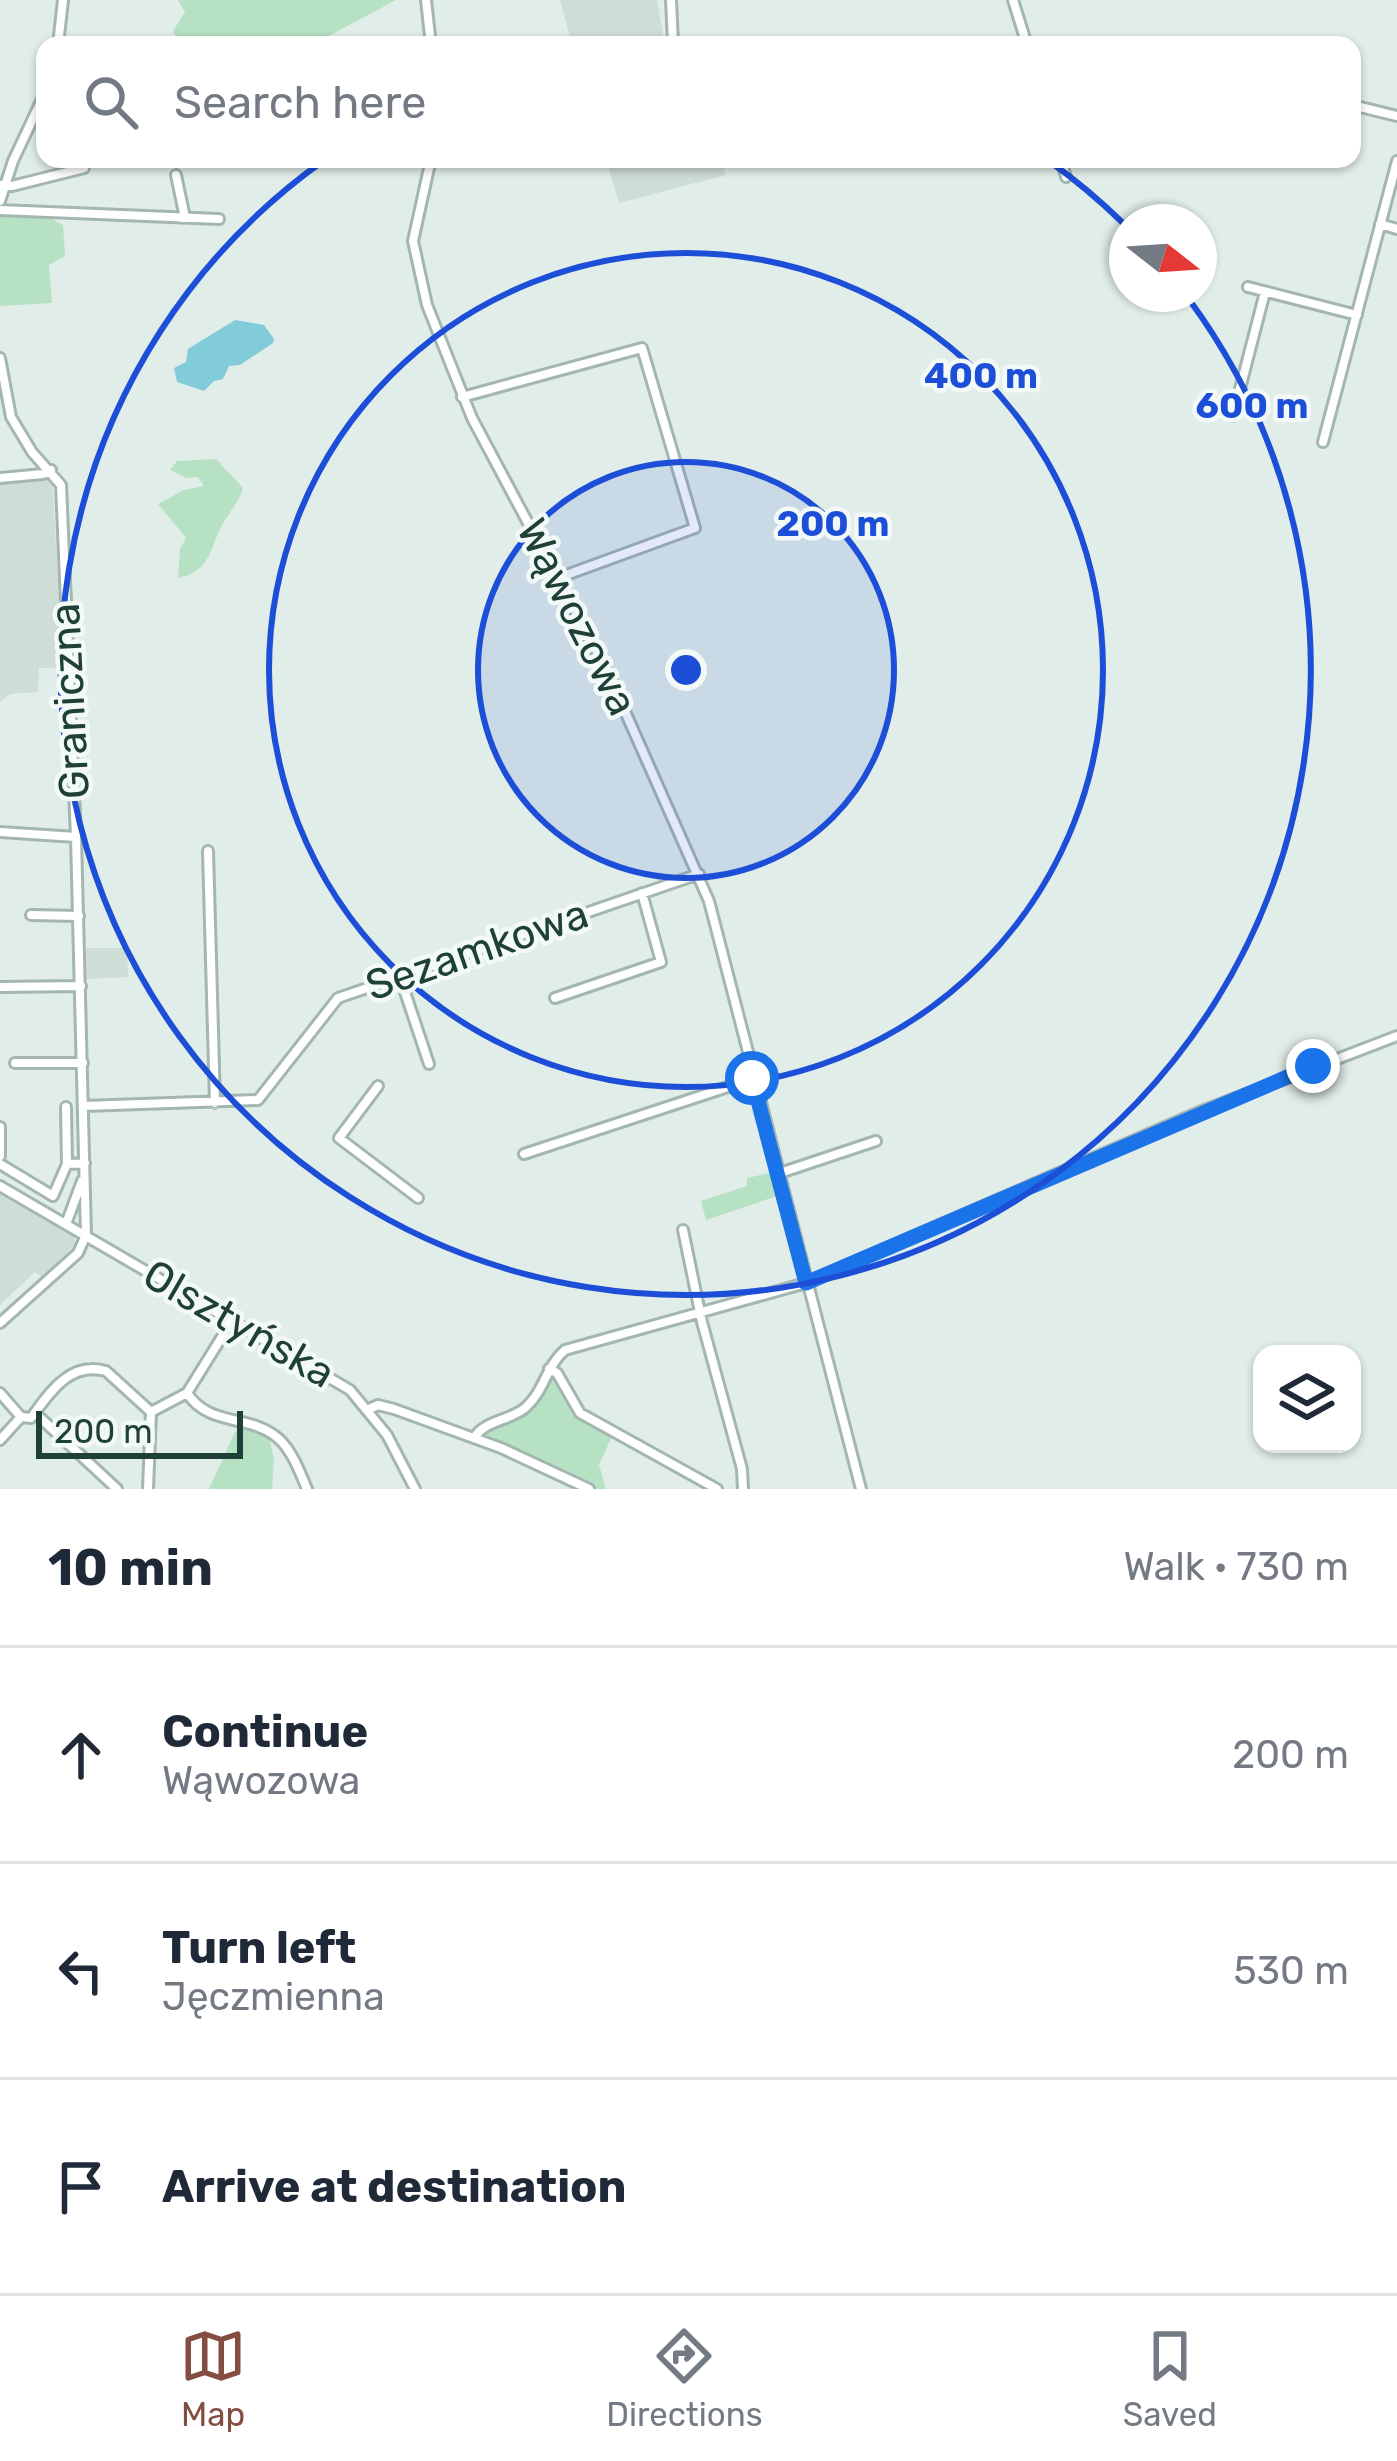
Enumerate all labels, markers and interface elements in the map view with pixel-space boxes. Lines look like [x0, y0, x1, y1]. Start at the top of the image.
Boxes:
search box [36, 36, 1361, 168]
icon: search [78, 69, 144, 135]
text: Search here [174, 76, 426, 129]
north arrow [1109, 204, 1217, 312]
text: 400 m [924, 354, 1038, 397]
text: 600 m [1195, 384, 1309, 427]
text: 200 m [776, 502, 890, 545]
street label: Wąwozowa [506, 510, 648, 724]
street label: Graniczna [40, 602, 100, 800]
centre of rings [665, 649, 707, 691]
street label: Sezamkowa [359, 889, 595, 1011]
route end [1286, 1039, 1340, 1093]
route start [725, 1051, 779, 1105]
street label: Olsztyńska [135, 1249, 343, 1399]
map controls [1253, 1345, 1361, 1453]
button: layers [1253, 1345, 1361, 1453]
scale bar [36, 1405, 243, 1458]
text: 200 m [54, 1412, 153, 1451]
text: 10 min [48, 1537, 213, 1598]
text: Walk · 730 m [1123, 1544, 1349, 1590]
text: Continue [162, 1705, 368, 1758]
icon: ahead [48, 1722, 114, 1788]
text: 200 m [1232, 1732, 1349, 1778]
text: Wąwozowa [162, 1758, 360, 1804]
text: Turn left [162, 1921, 356, 1974]
icon: left [48, 1938, 114, 2004]
text: 530 m [1233, 1948, 1349, 1994]
text: Jęczmienna [162, 1974, 385, 2020]
icon: arrive [48, 2154, 114, 2220]
text: Arrive at destination [162, 2160, 627, 2213]
tab: Map [180, 2323, 246, 2434]
tab: Directions [606, 2323, 763, 2434]
tab: Saved [1123, 2323, 1217, 2434]

